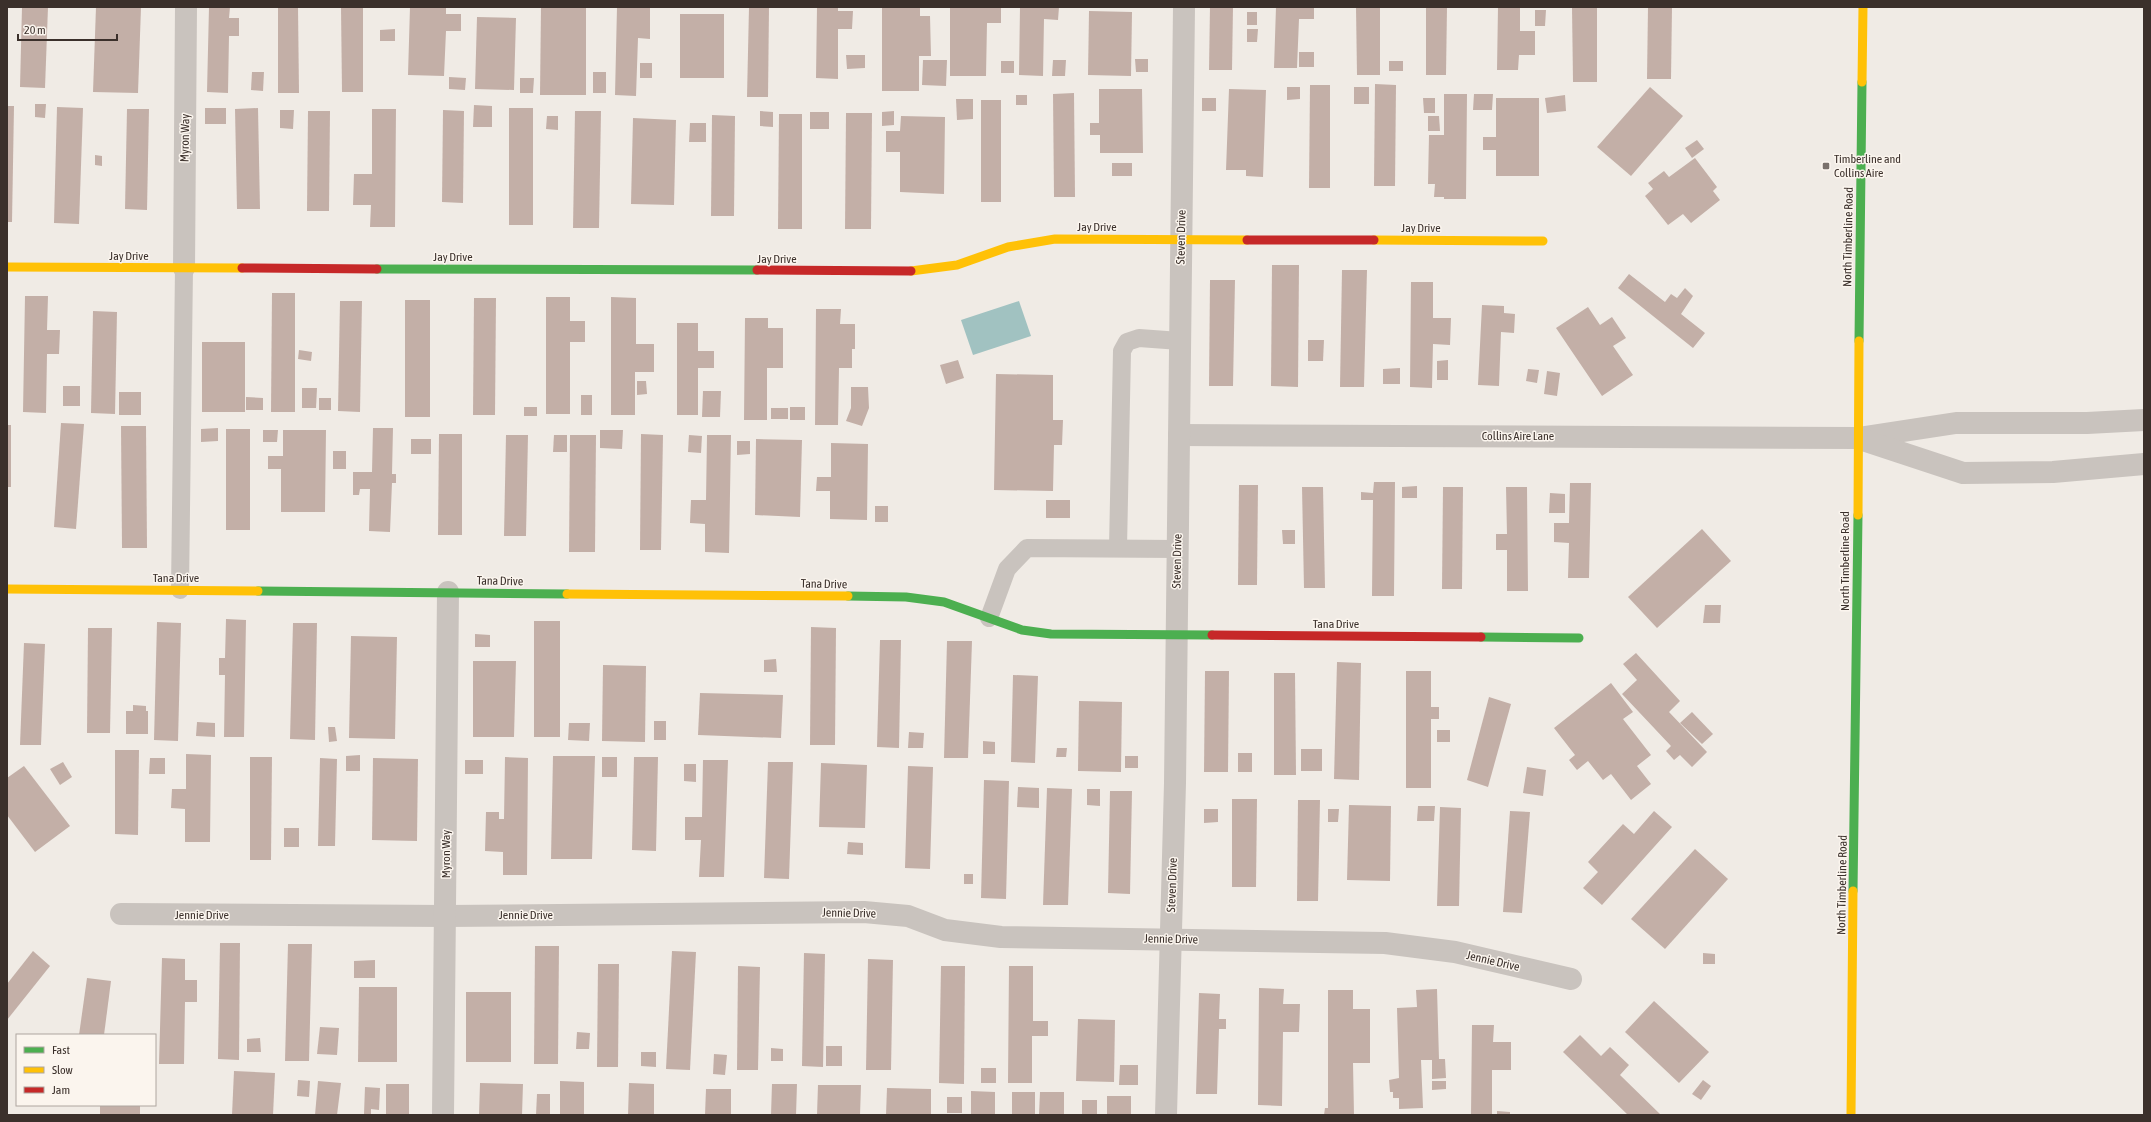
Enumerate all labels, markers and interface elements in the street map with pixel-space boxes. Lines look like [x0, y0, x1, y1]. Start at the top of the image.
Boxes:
scale bar [18, 16, 117, 42]
text: 20 m [24, 23, 46, 37]
street label: Myron Way [178, 114, 192, 162]
place label: Timberline and Collins Aire [1834, 152, 1901, 180]
marker: Timberline and Collins Aire [1821, 161, 1831, 171]
street label: North Timberline Road [1840, 187, 1856, 287]
street label: Steven Drive [1174, 210, 1188, 264]
street label: Jay Drive [1077, 220, 1117, 234]
street label: Jay Drive [1401, 221, 1441, 235]
street label: Jay Drive [109, 249, 149, 263]
street label: Jay Drive [433, 250, 473, 264]
street label: Jay Drive [757, 252, 797, 266]
street label: Collins Aire Lane [1482, 429, 1554, 443]
street label: North Timberline Road [1838, 511, 1852, 611]
street label: Steven Drive [1170, 534, 1184, 588]
street label: Tana Drive [153, 571, 199, 585]
street label: Tana Drive [477, 574, 523, 588]
street label: Tana Drive [801, 577, 847, 591]
street label: Tana Drive [1313, 617, 1359, 631]
street label: Myron Way [439, 830, 453, 878]
street label: North Timberline Road [1834, 835, 1850, 935]
street label: Steven Drive [1164, 857, 1180, 913]
street label: Jennie Drive [822, 906, 876, 920]
street label: Jennie Drive [175, 908, 229, 922]
street label: Jennie Drive [499, 908, 553, 922]
street label: Jennie Drive [1144, 932, 1198, 946]
street label: Jennie Drive [1465, 948, 1521, 974]
legend [16, 1034, 156, 1106]
text: Fast [52, 1043, 70, 1057]
text: Slow [52, 1063, 73, 1077]
text: Jam [52, 1083, 70, 1097]

